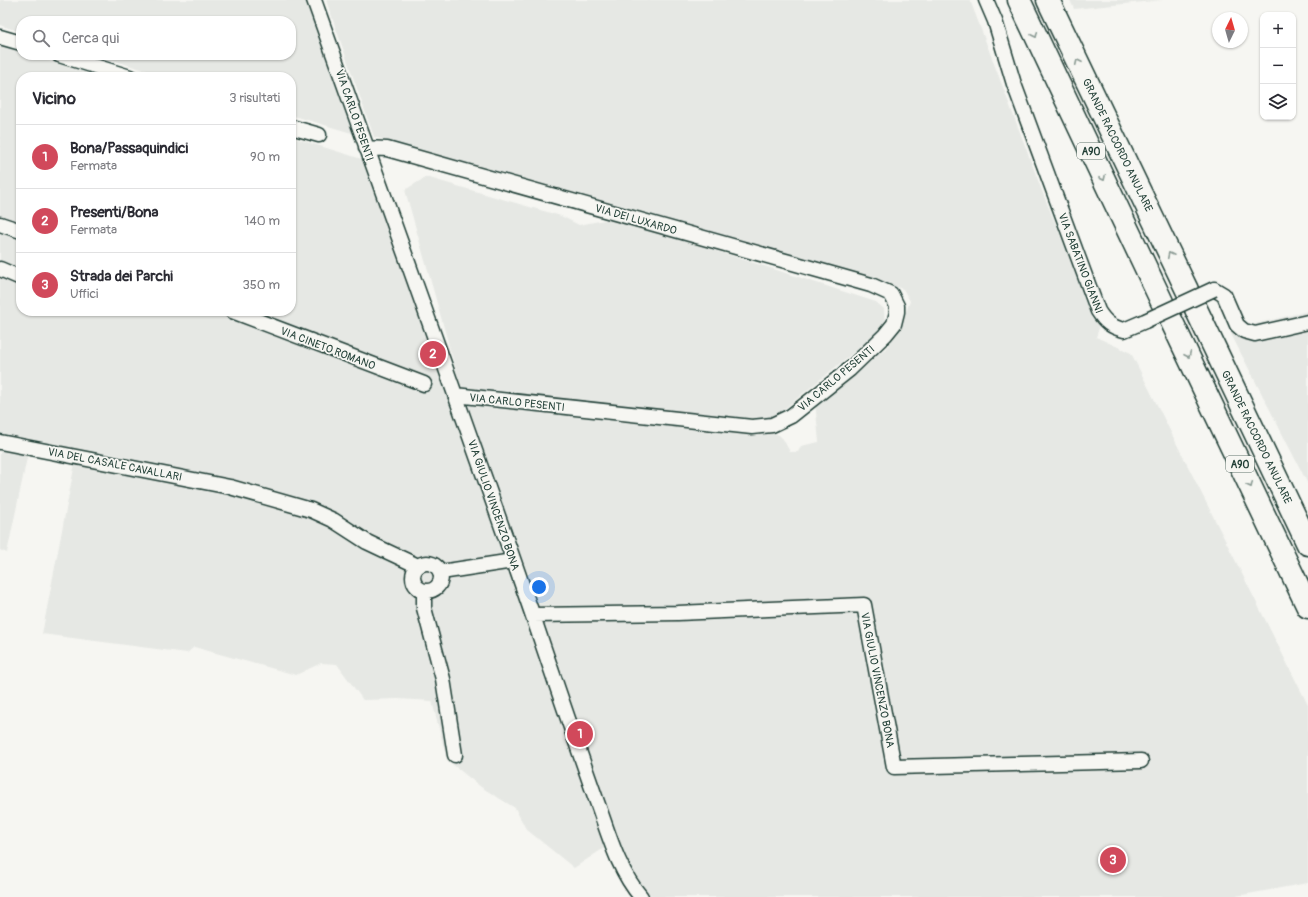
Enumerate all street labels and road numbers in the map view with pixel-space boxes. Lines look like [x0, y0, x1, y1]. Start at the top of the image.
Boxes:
street label: VIA CARLO PESENTI [333, 68, 376, 163]
street label: GRANDE RACCORDO ANULARE [1080, 76, 1156, 214]
road number: A90 [1077, 143, 1105, 159]
street label: VIA DEI LUXARDO [593, 202, 678, 237]
street label: VIA SABATINO GIANNI [1055, 211, 1106, 315]
street label: VIA CINETO ROMANO [279, 324, 377, 373]
street label: VIA CARLO PESENTI [795, 343, 877, 414]
street label: GRANDE RACCORDO ANULARE [1219, 368, 1295, 506]
street label: VIA CARLO PESENTI [469, 391, 565, 414]
street label: VIA GIULIO VINCENZO BONA [465, 438, 522, 572]
street label: VIA DEL CASALE CAVALLARI [47, 445, 183, 484]
road number: A90 [1226, 456, 1254, 472]
street label: VIA GIULIO VINCENZO BONA [858, 611, 897, 749]

